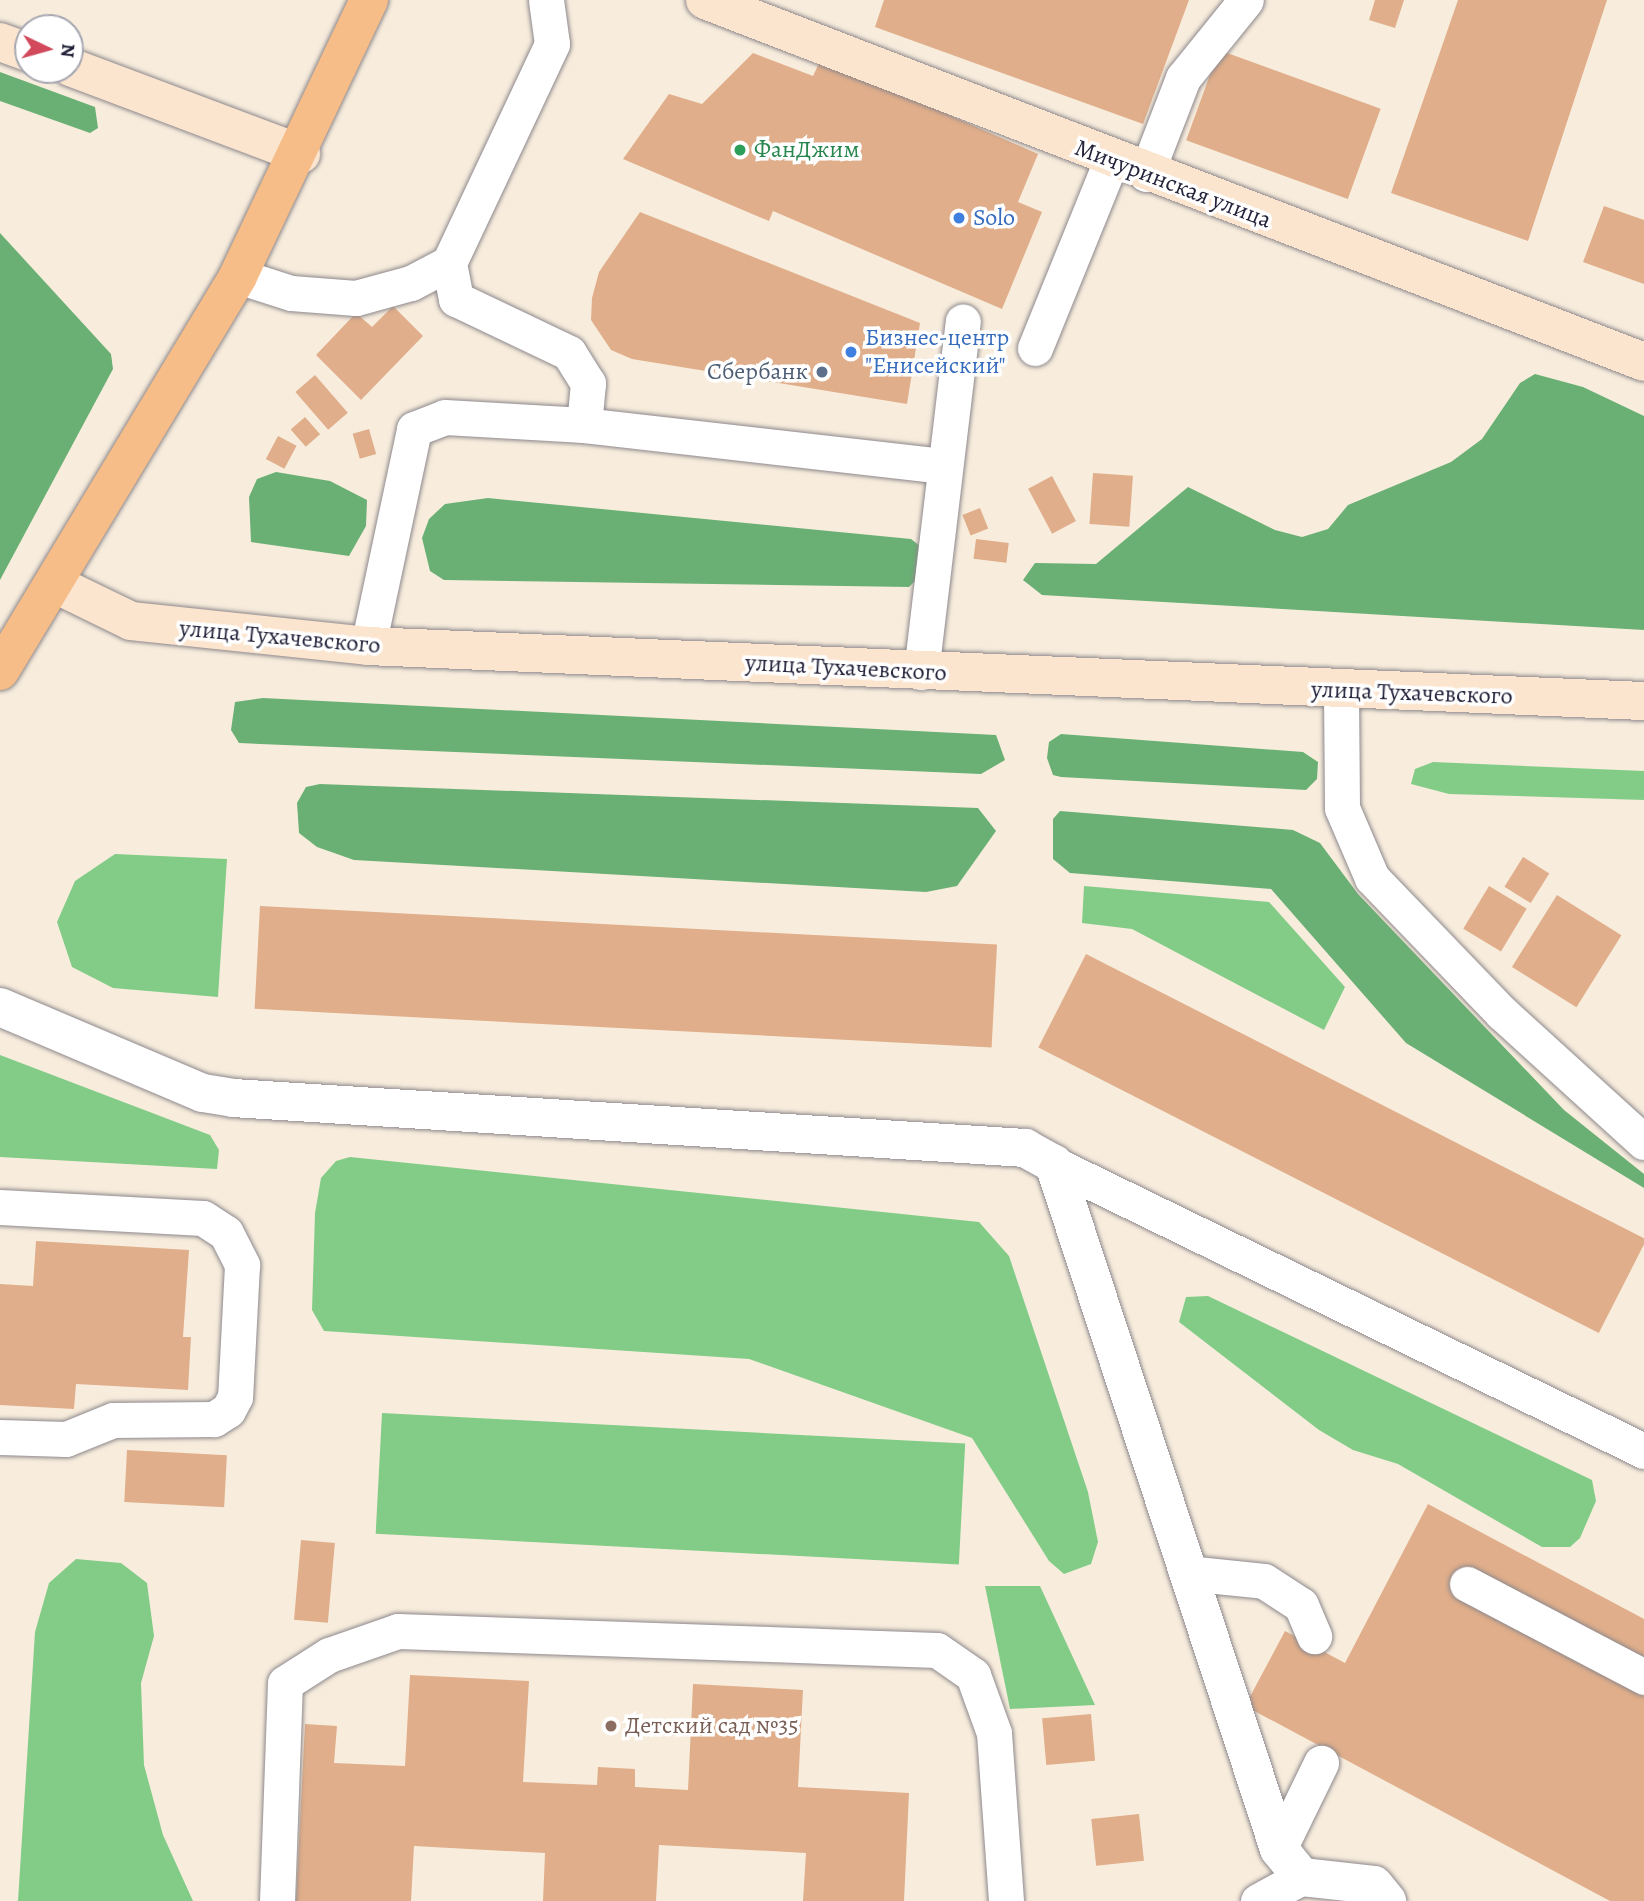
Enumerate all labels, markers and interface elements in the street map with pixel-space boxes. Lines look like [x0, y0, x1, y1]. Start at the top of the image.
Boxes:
north arrow [14, 14, 84, 84]
text: N [54, 43, 81, 59]
street label: Мичуринская улица [1071, 133, 1275, 235]
place label: ФанДжим [754, 136, 859, 164]
marker: ФанДжим [732, 142, 748, 158]
place label: Solo [973, 204, 1015, 232]
marker: Solo [951, 210, 967, 226]
place label: Бизнес-центр "Енисейский" [865, 324, 1009, 380]
marker: Бизнес-центр "Енисейский" [843, 344, 859, 360]
place label: Сбербанк [707, 358, 808, 386]
marker: Сбербанк [814, 364, 830, 380]
street label: улица Тухачевского [178, 614, 382, 660]
street label: улица Тухачевского [745, 648, 947, 688]
street label: улица Тухачевского [1311, 675, 1513, 711]
place label: Детский сад №35 [625, 1712, 799, 1740]
marker: Детский сад №35 [603, 1718, 619, 1734]

